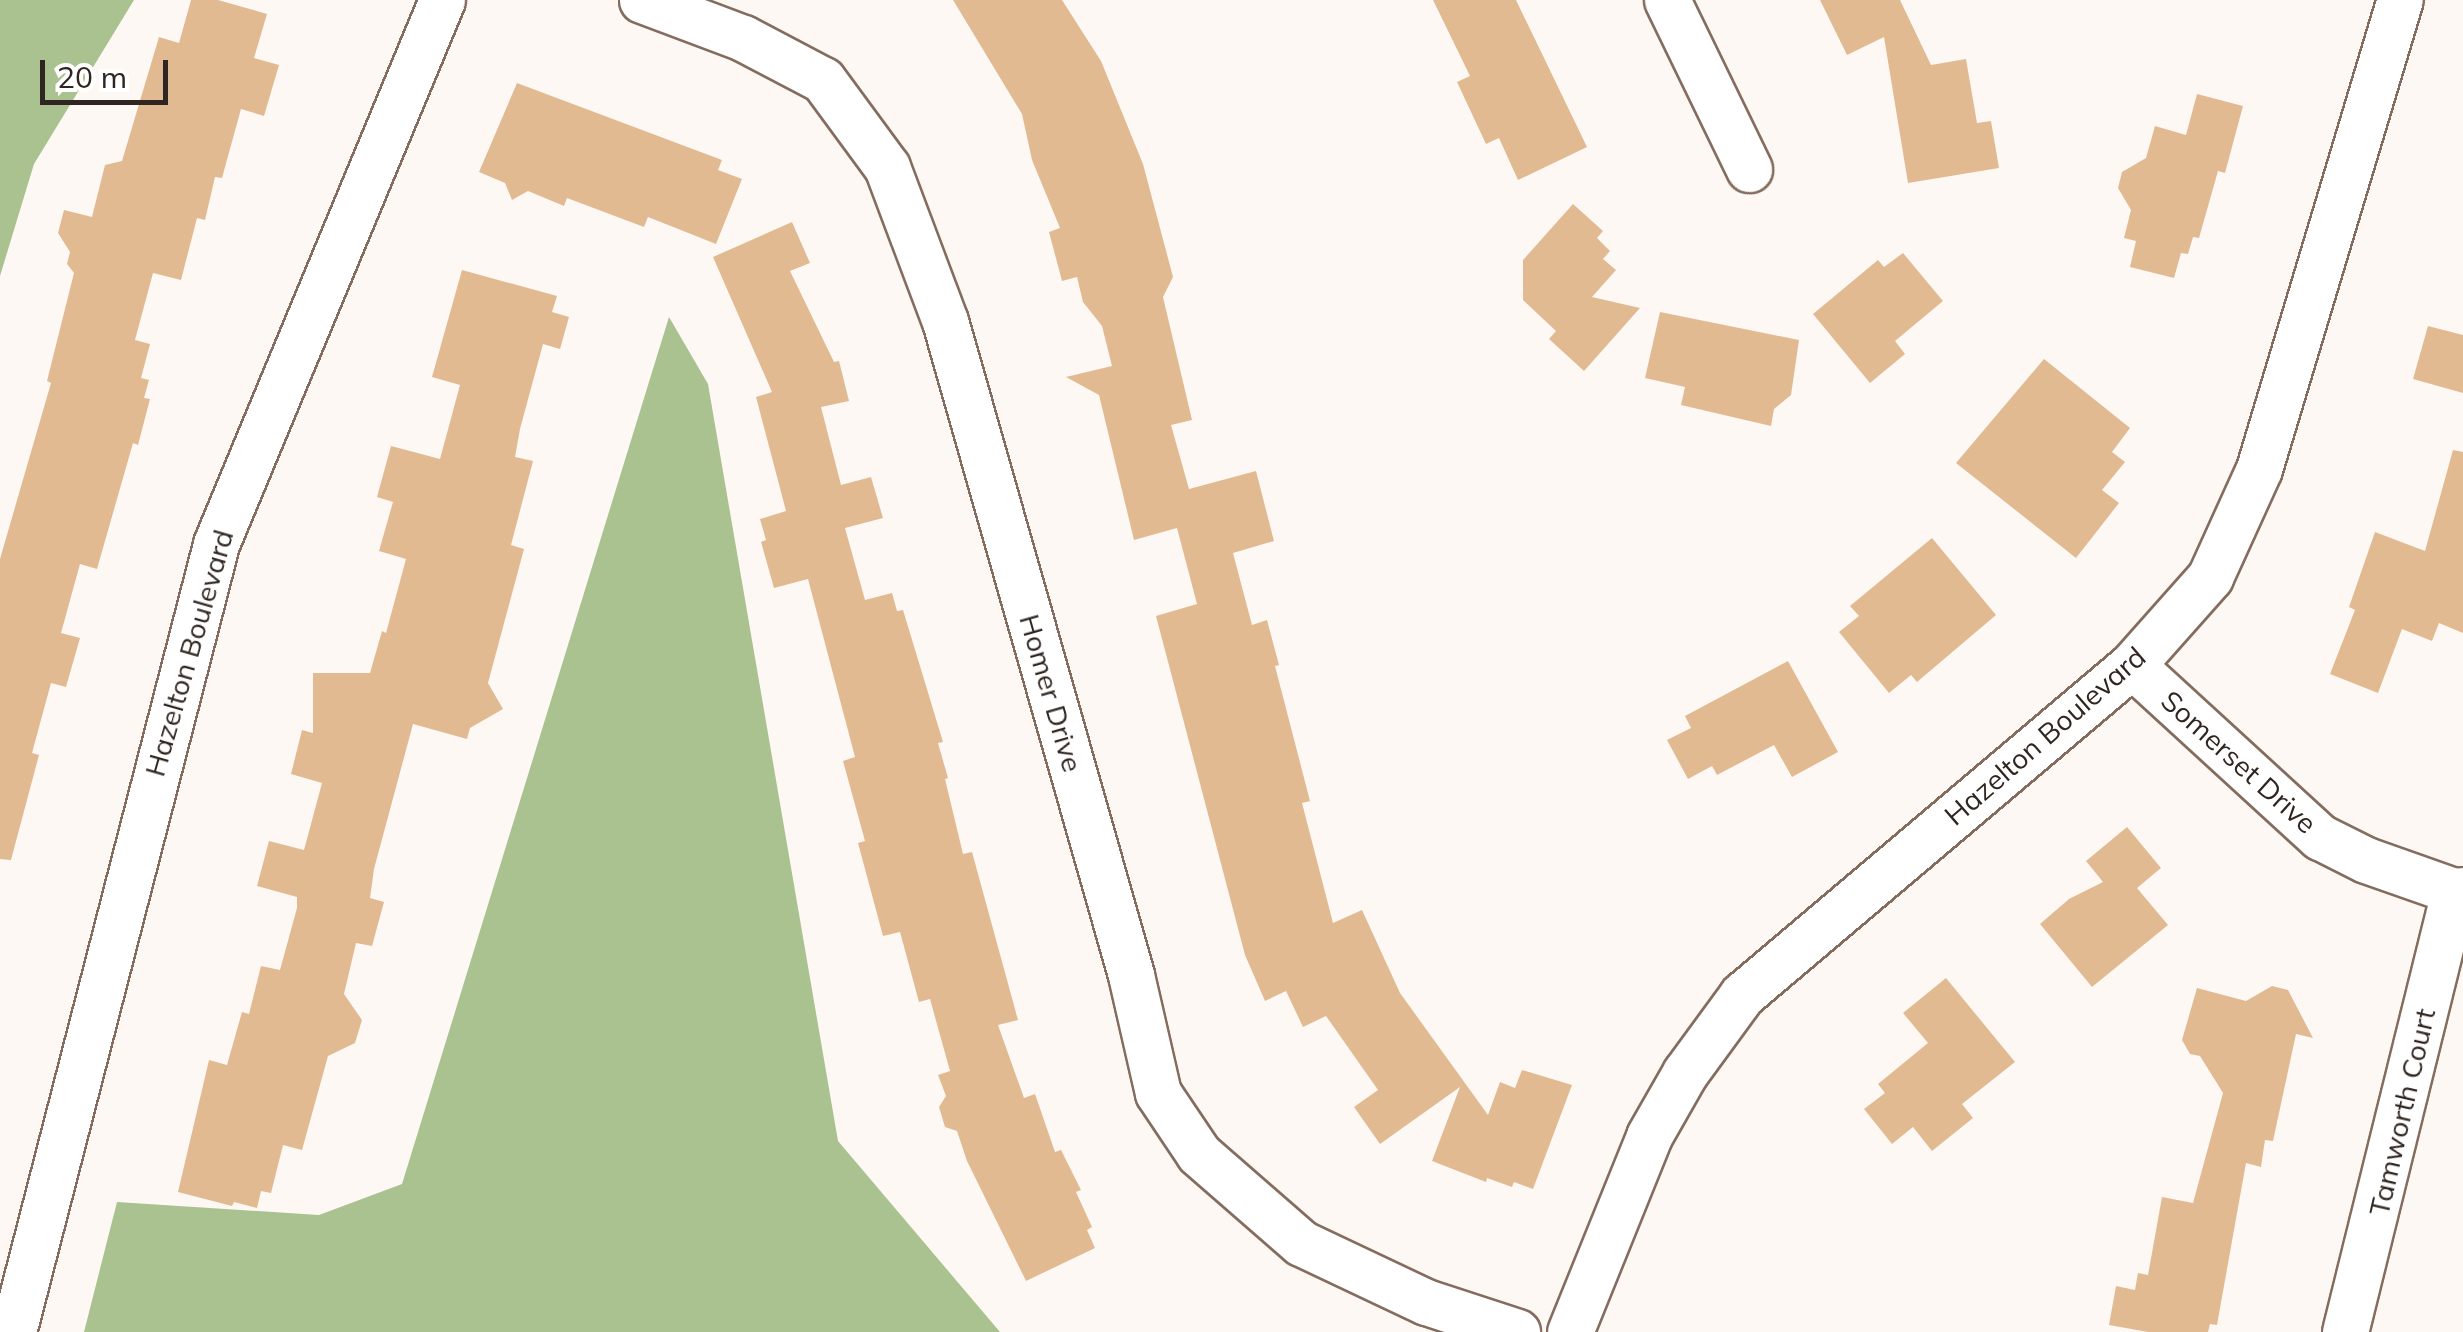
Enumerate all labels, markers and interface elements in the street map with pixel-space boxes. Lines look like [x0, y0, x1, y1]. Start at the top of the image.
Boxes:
scale bar [45, 40, 172, 102]
text: 20 m [57, 58, 127, 96]
street label: Hazelton Boulevard [138, 526, 240, 780]
street label: Homer Drive [1012, 610, 1090, 776]
street label: Hazelton Boulevard [1938, 640, 2152, 832]
street label: Somerset Drive [2155, 684, 2323, 840]
street label: Tamworth Court [2362, 1005, 2442, 1219]

